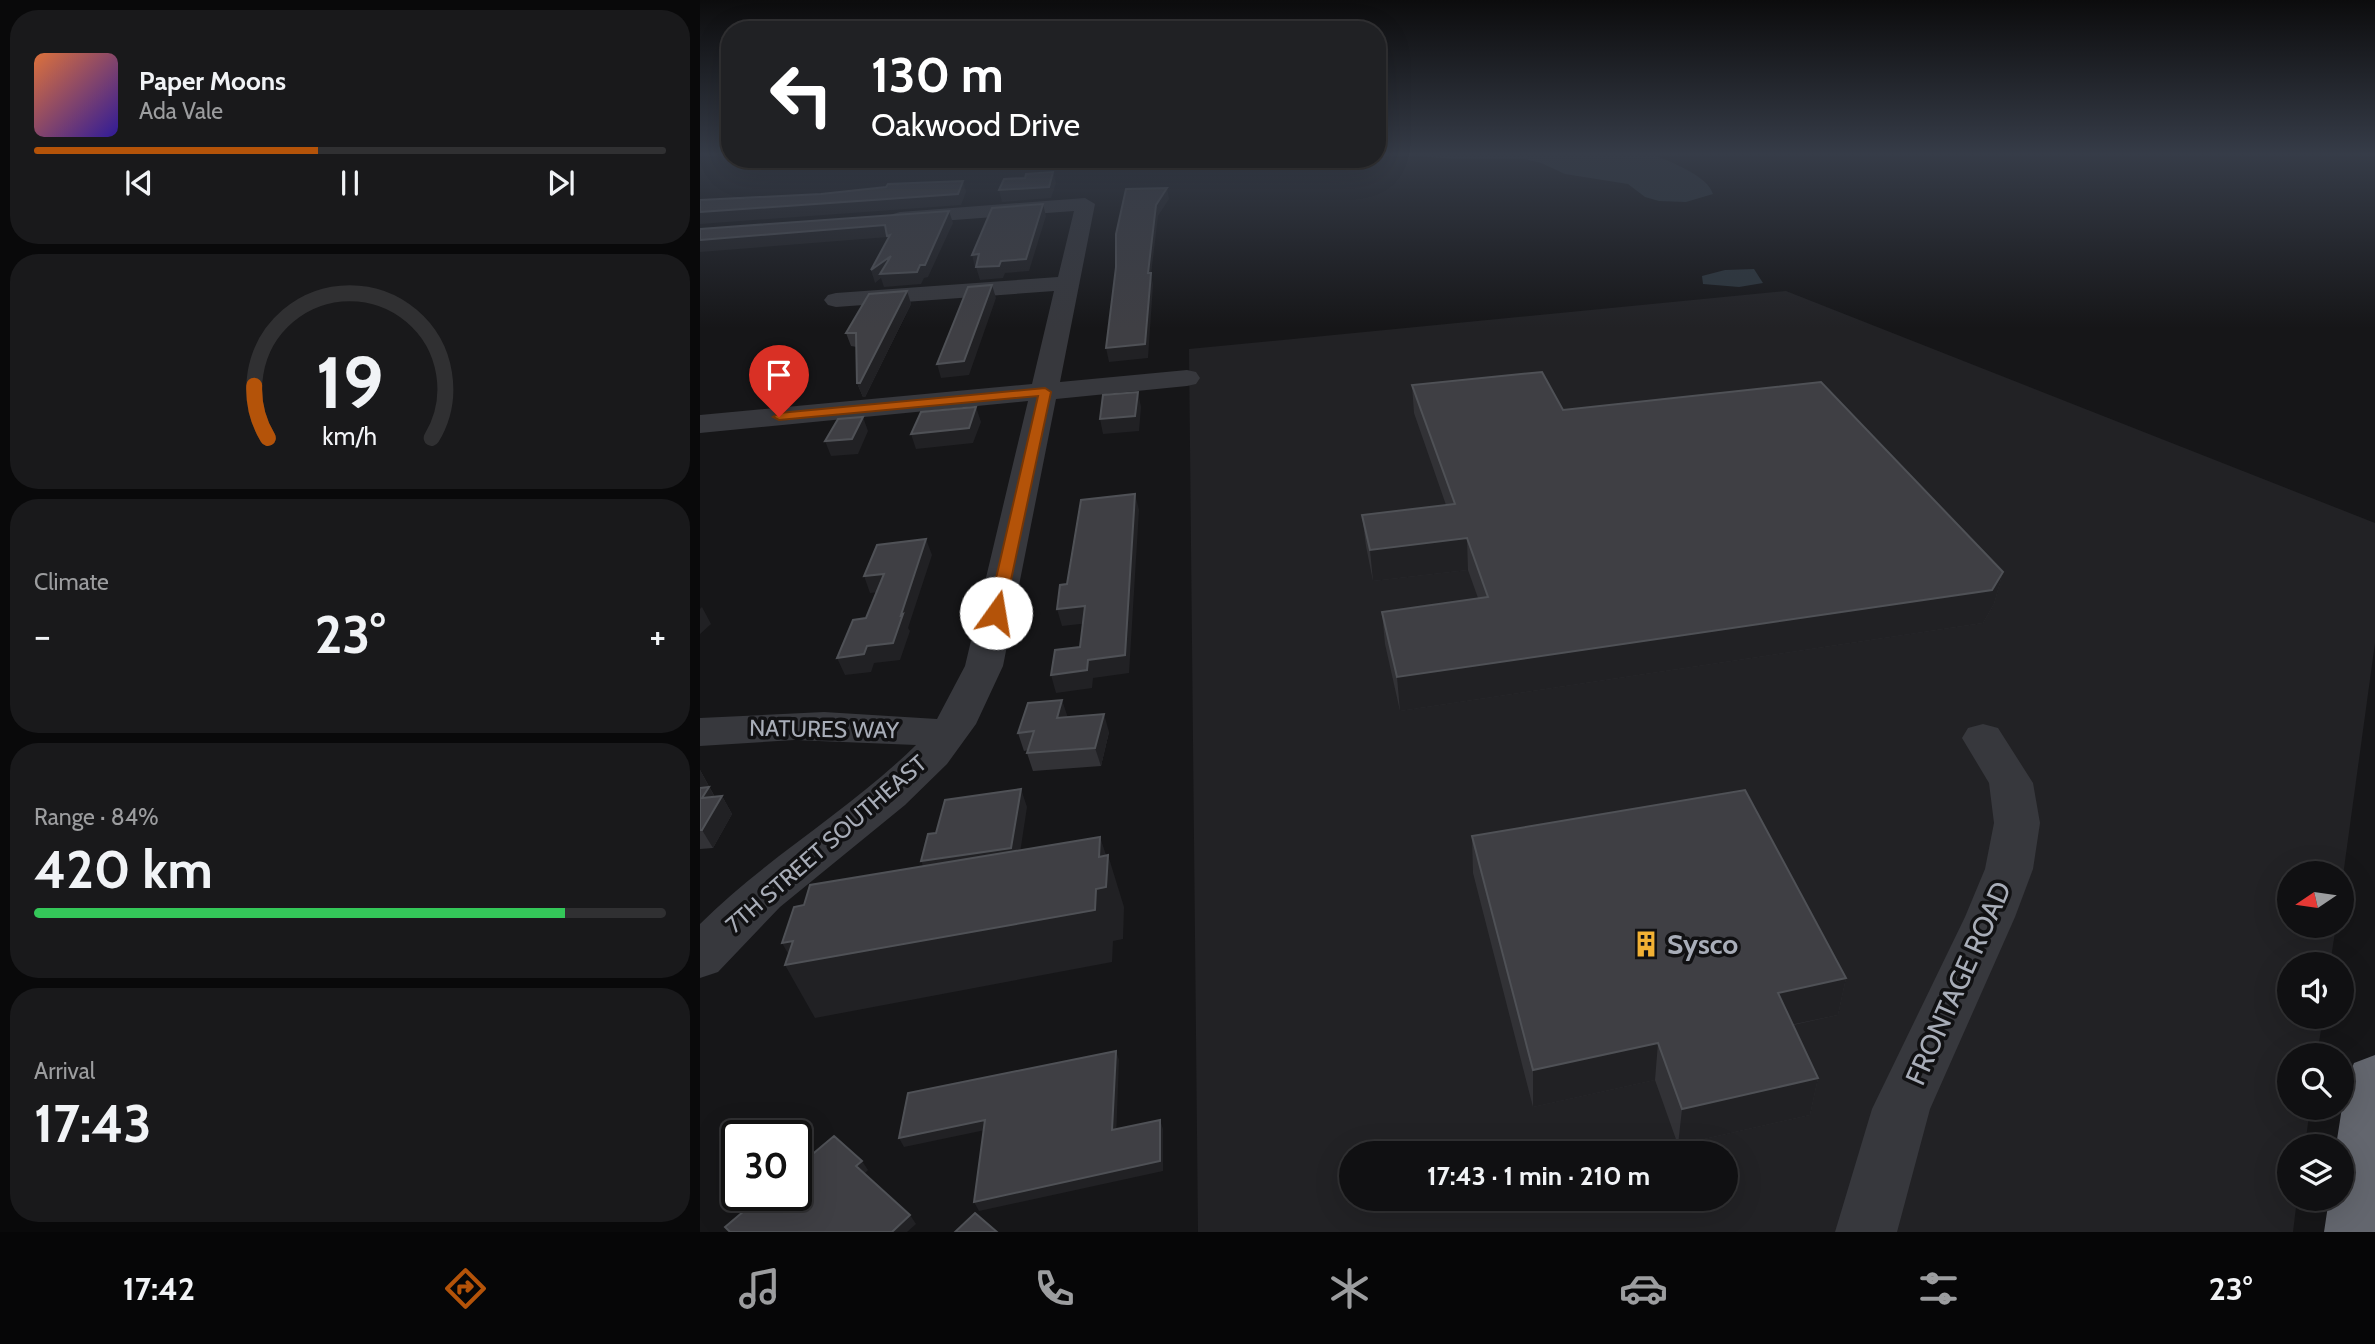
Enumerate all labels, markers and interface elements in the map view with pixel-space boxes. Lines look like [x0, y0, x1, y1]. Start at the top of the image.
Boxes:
text: 130 m [871, 45, 1004, 104]
icon: left [756, 49, 847, 140]
text: Paper Moons [139, 65, 286, 97]
text: Ada Vale [139, 97, 223, 125]
text: Oakwood Drive [871, 105, 1080, 144]
icon: previous [120, 164, 158, 202]
icon: pause [331, 164, 369, 202]
icon: next [542, 164, 580, 202]
text: 19 [316, 338, 384, 426]
pin [749, 345, 809, 417]
icon: arrive [760, 356, 798, 394]
text: km/h [323, 420, 377, 450]
text: Climate [34, 568, 109, 596]
position arrow [959, 576, 1033, 650]
text: 23° [315, 603, 385, 666]
text: − [34, 612, 51, 659]
text: + [649, 612, 666, 659]
street label: NATURES WAY [749, 714, 900, 744]
street label: 7TH STREET SOUTHEAST [720, 749, 932, 939]
text: Range · 84% [34, 803, 159, 831]
text: 420 km [34, 838, 213, 901]
north arrow [2277, 861, 2354, 938]
map controls [2277, 861, 2354, 1211]
street label: FRONTAGE ROAD [1898, 876, 2018, 1090]
place label: Sysco [1667, 927, 1738, 961]
building icon: Sysco [1631, 929, 1661, 959]
button: sound [2277, 952, 2354, 1029]
button: search [2277, 1043, 2354, 1120]
text: Arrival [34, 1057, 95, 1085]
text: 17:43 [34, 1092, 152, 1155]
speed limit sign: 30 [721, 1120, 812, 1211]
button: layers [2277, 1134, 2354, 1211]
text: 17:43 · 1 min · 210 m [1427, 1160, 1650, 1192]
icon: directions [441, 1264, 490, 1313]
icon: music [735, 1264, 784, 1313]
icon: phone [1030, 1264, 1079, 1313]
icon: climate [1325, 1264, 1374, 1313]
icon: car [1619, 1264, 1668, 1313]
icon: filters [1914, 1264, 1963, 1313]
text: 17:42 [123, 1269, 195, 1308]
text: 23° [2209, 1269, 2252, 1308]

